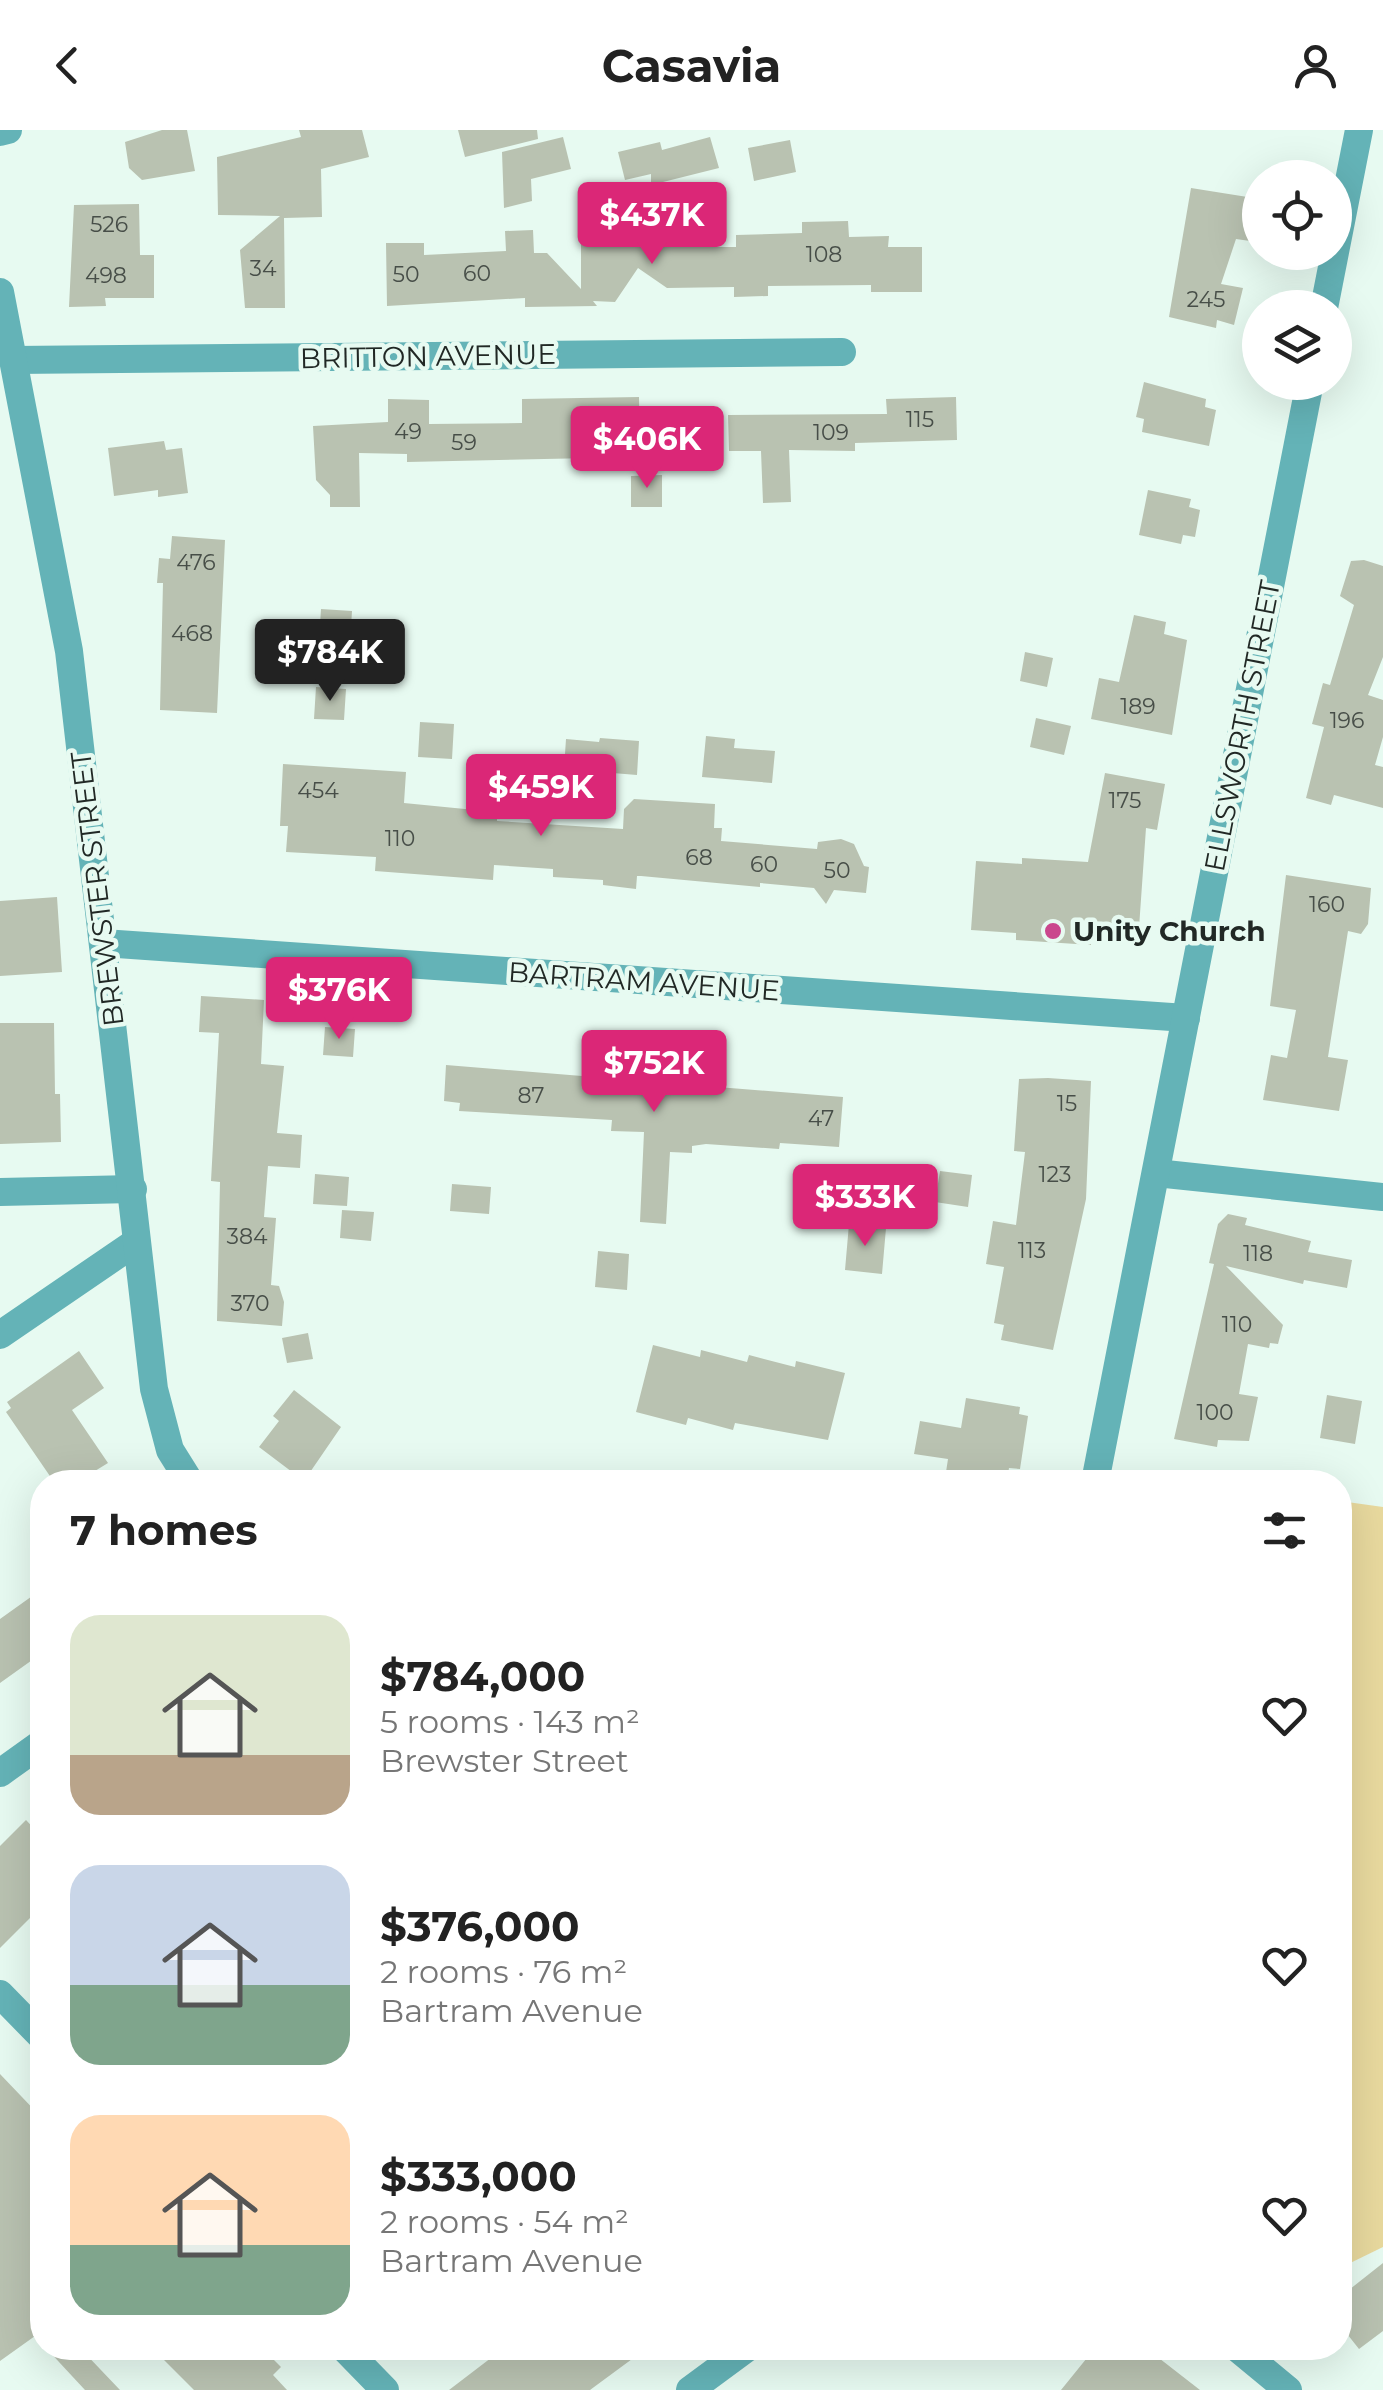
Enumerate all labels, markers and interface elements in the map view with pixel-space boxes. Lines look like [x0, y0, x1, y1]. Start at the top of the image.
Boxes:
icon: back [40, 38, 95, 93]
text: Casavia [602, 38, 781, 93]
icon: person [1288, 38, 1343, 93]
map controls [1242, 160, 1352, 400]
button: locate [1242, 160, 1352, 270]
pin: $437K [582, 182, 722, 267]
text: $437K [600, 195, 704, 234]
house number: 526 [90, 211, 128, 238]
house number: 108 [806, 241, 842, 268]
house number: 34 [250, 255, 277, 282]
house number: 60 [463, 260, 491, 287]
house number: 50 [392, 261, 420, 288]
house number: 498 [85, 262, 127, 289]
house number: 245 [1187, 286, 1225, 313]
button: layers [1242, 290, 1352, 400]
street label: BRITTON AVENUE [300, 337, 556, 375]
pin: $406K [577, 406, 717, 491]
house number: 115 [906, 406, 934, 433]
house number: 49 [394, 418, 422, 445]
text: $406K [593, 419, 701, 458]
house number: 109 [813, 419, 849, 446]
house number: 59 [451, 429, 477, 456]
house number: 476 [176, 549, 216, 576]
street label: ELLSWORTH STREET [1197, 578, 1287, 874]
pin: $784K [260, 619, 400, 704]
house number: 468 [171, 620, 213, 647]
text: $784K [277, 632, 383, 671]
house number: 189 [1120, 693, 1156, 720]
house number: 196 [1330, 707, 1364, 734]
street label: BREWSTER STREET [63, 750, 131, 1028]
pin: $459K [471, 754, 611, 839]
text: $459K [488, 767, 594, 806]
house number: 454 [297, 777, 339, 804]
house number: 175 [1109, 787, 1141, 814]
house number: 110 [385, 825, 415, 852]
house number: 68 [685, 844, 713, 871]
house number: 60 [750, 851, 778, 878]
house number: 50 [823, 857, 851, 884]
house number: 160 [1309, 891, 1345, 918]
place label: Unity Church [1073, 914, 1266, 948]
marker: Unity Church [1042, 920, 1064, 942]
street label: BARTRAM AVENUE [507, 955, 781, 1007]
pin: $376K [269, 957, 409, 1042]
text: $376K [288, 970, 390, 1009]
pin: $752K [584, 1030, 724, 1115]
text: $752K [604, 1043, 704, 1082]
house number: 87 [518, 1082, 545, 1109]
house number: 15 [1057, 1090, 1077, 1117]
house number: 47 [808, 1105, 834, 1132]
house number: 123 [1039, 1161, 1071, 1188]
pin: $333K [795, 1164, 935, 1249]
text: $333K [815, 1177, 915, 1216]
house number: 384 [227, 1223, 268, 1250]
house number: 113 [1018, 1237, 1046, 1264]
house number: 118 [1243, 1240, 1273, 1267]
house number: 370 [230, 1290, 270, 1317]
house number: 110 [1222, 1311, 1252, 1338]
house number: 100 [1196, 1399, 1234, 1426]
icon: filters [1257, 1503, 1312, 1558]
text: 7 homes [70, 1504, 258, 1556]
text: $784,000 [380, 1650, 585, 1702]
icon: home [150, 1655, 270, 1775]
icon: heart [1257, 1688, 1312, 1743]
text: 5 rooms · 143 m² [380, 1702, 640, 1741]
text: Brewster Street [380, 1741, 629, 1780]
text: $376,000 [380, 1900, 580, 1952]
icon: home [150, 1905, 270, 2025]
icon: heart [1257, 1938, 1312, 1993]
text: 2 rooms · 76 m² [380, 1952, 627, 1991]
text: Bartram Avenue [380, 1991, 643, 2030]
text: $333,000 [380, 2150, 577, 2202]
icon: home [150, 2155, 270, 2275]
icon: heart [1257, 2188, 1312, 2243]
text: 2 rooms · 54 m² [380, 2202, 629, 2241]
text: Bartram Avenue [380, 2241, 643, 2280]

